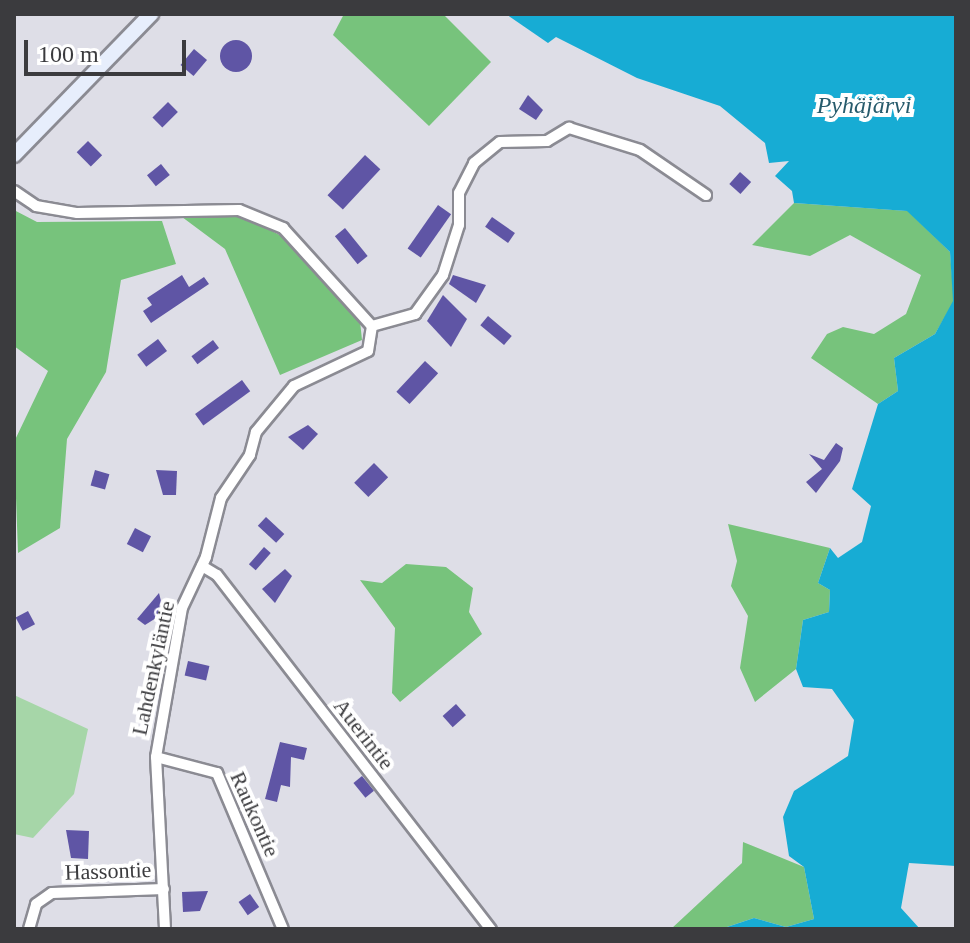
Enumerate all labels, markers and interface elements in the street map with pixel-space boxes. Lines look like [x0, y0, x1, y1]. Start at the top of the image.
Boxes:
scale bar [28, 24, 190, 74]
text: 100 m [38, 41, 99, 67]
water label: Pyhäjärvi [817, 92, 911, 120]
street label: Lahdenkyläntie [126, 598, 180, 738]
street label: Auerintie [328, 693, 400, 775]
street label: Raukontie [225, 767, 285, 861]
street label: Hassontie [64, 856, 152, 886]

